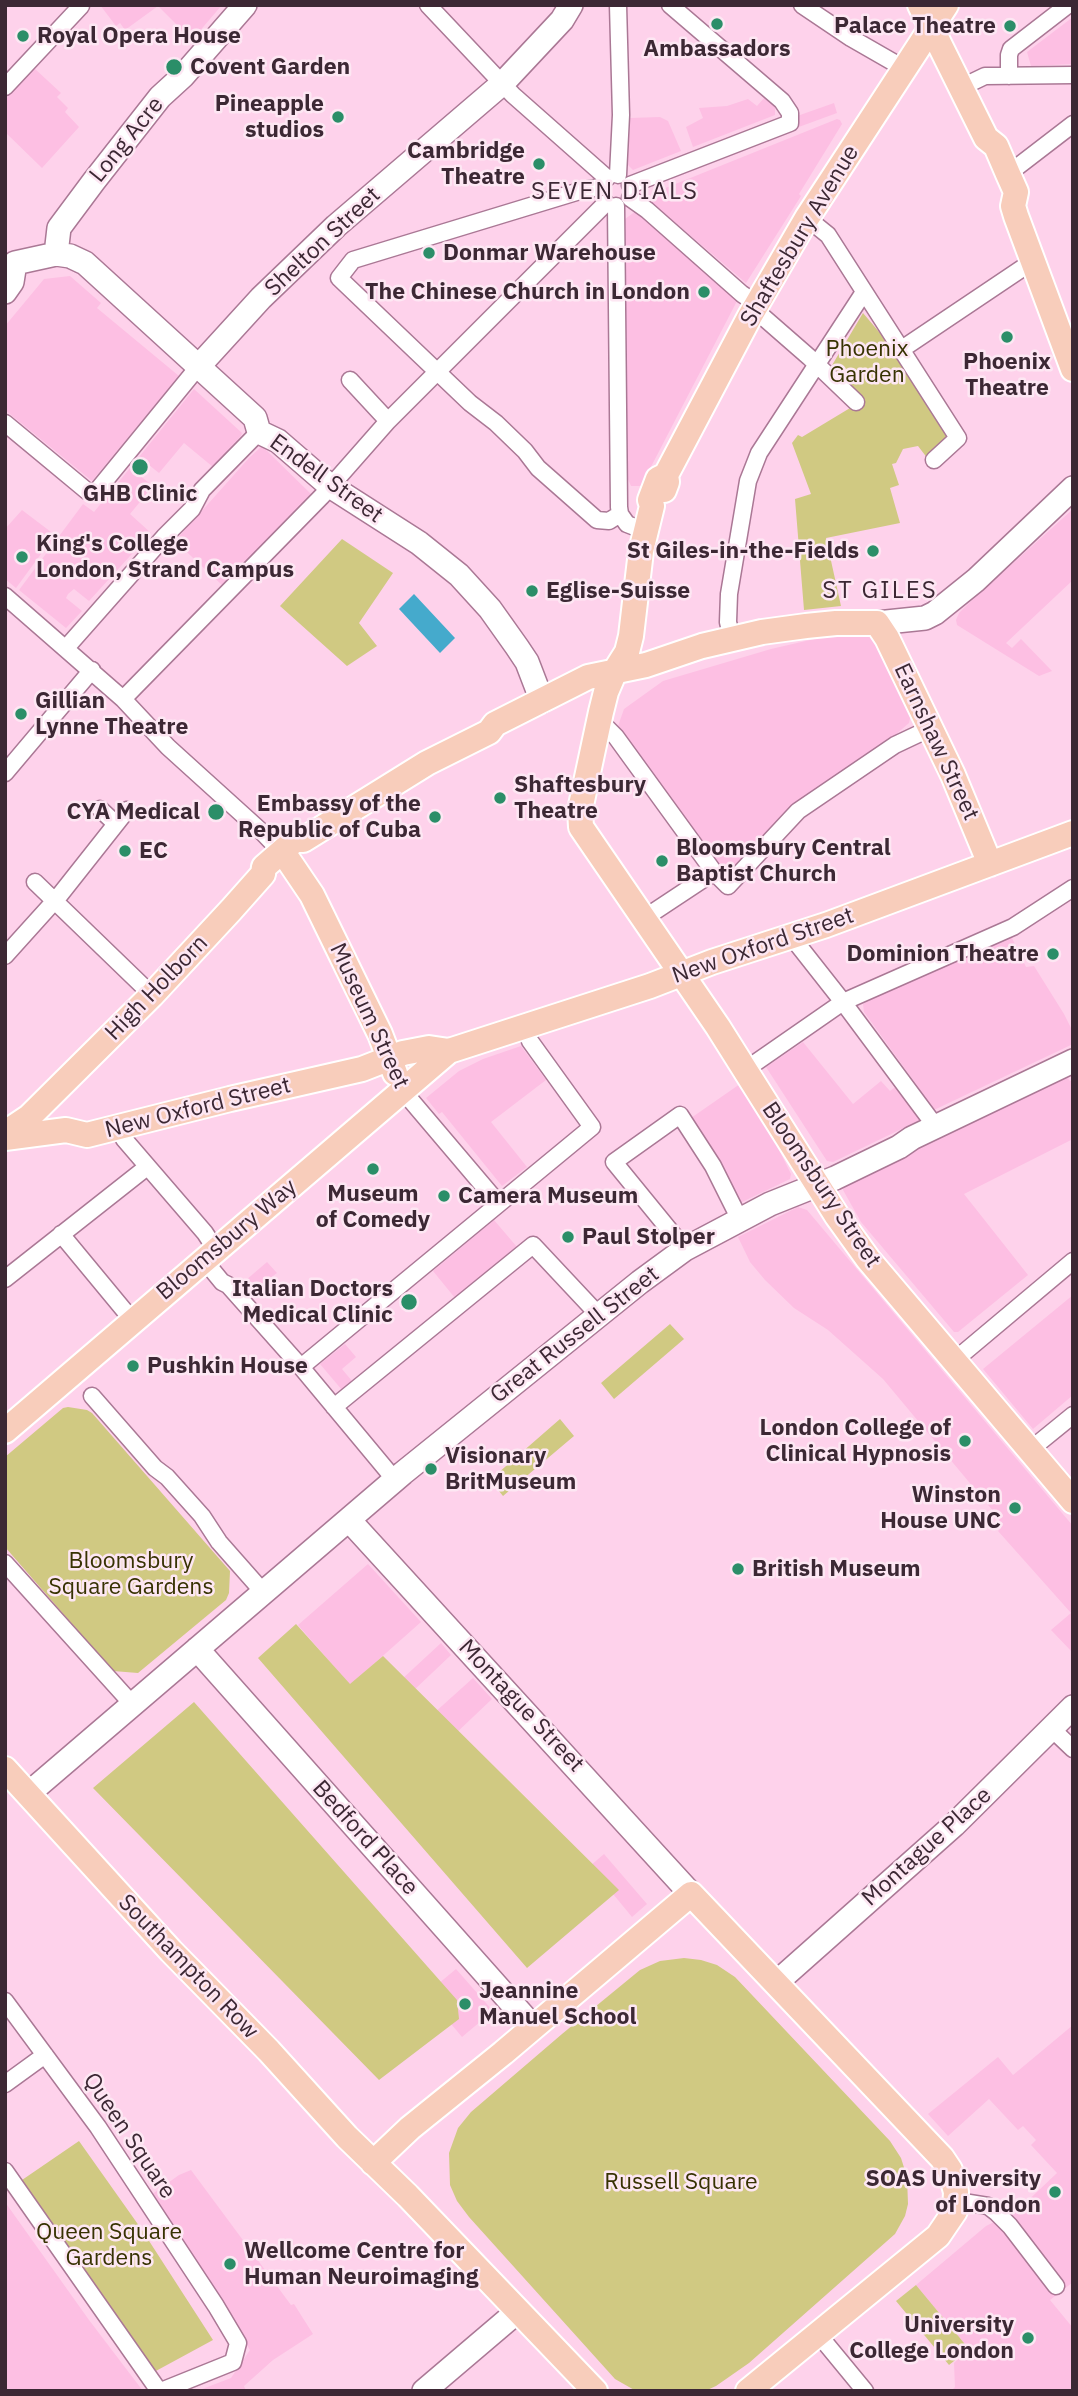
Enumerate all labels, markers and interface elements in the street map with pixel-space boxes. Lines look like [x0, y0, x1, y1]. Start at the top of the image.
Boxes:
place label: Palace Theatre [834, 12, 996, 40]
marker: Ambassadors [709, 16, 725, 32]
marker: Palace Theatre [1002, 18, 1018, 34]
place label: Royal Opera House [37, 22, 241, 50]
marker: Royal Opera House [15, 28, 31, 44]
place label: Ambassadors [643, 35, 791, 63]
place label: Covent Garden [190, 53, 350, 81]
marker: Covent Garden [164, 57, 184, 77]
place label: Pineapple studios [215, 90, 324, 144]
street label: Long Acre [84, 92, 170, 188]
marker: Pineapple studios [330, 109, 346, 125]
place label: Cambridge Theatre [407, 137, 525, 191]
street label: Shaftesbury Avenue [735, 140, 865, 332]
marker: Cambridge Theatre [531, 156, 547, 172]
district label: SEVEN DIALS [532, 178, 698, 206]
street label: Shelton Street [260, 182, 386, 302]
place label: Donmar Warehouse [443, 239, 656, 267]
marker: Donmar Warehouse [421, 245, 437, 261]
place label: The Chinese Church in London [365, 278, 690, 306]
marker: The Chinese Church in London [696, 284, 712, 300]
marker: Phoenix Theatre [999, 329, 1015, 345]
park label: Phoenix Garden [826, 335, 908, 389]
place label: Phoenix Theatre [963, 348, 1051, 402]
street label: Endell Street [264, 429, 388, 529]
marker: GHB Clinic [130, 457, 150, 477]
place label: GHB Clinic [83, 480, 197, 508]
place label: King's College London, Strand Campus [36, 530, 294, 584]
place label: St Giles-in-the-Fields [627, 537, 859, 565]
marker: St Giles-in-the-Fields [865, 543, 881, 559]
marker: King's College London, Strand Campus [14, 549, 30, 565]
place label: Eglise-Suisse [546, 577, 690, 605]
district label: ST GILES [823, 577, 937, 605]
marker: Eglise-Suisse [524, 583, 540, 599]
street label: Earnshaw Street [888, 659, 984, 825]
place label: Gillian Lynne Theatre [35, 687, 188, 741]
marker: Gillian Lynne Theatre [13, 706, 29, 722]
place label: Shaftesbury Theatre [514, 771, 646, 825]
place label: Embassy of the Republic of Cuba [238, 790, 421, 844]
marker: Shaftesbury Theatre [492, 790, 508, 806]
place label: CYA Medical [66, 798, 200, 826]
marker: CYA Medical [206, 802, 226, 822]
marker: Embassy of the Republic of Cuba [427, 809, 443, 825]
place label: Bloomsbury Central Baptist Church [676, 834, 891, 888]
place label: EC [139, 837, 168, 865]
marker: EC [117, 843, 133, 859]
marker: Bloomsbury Central Baptist Church [654, 853, 670, 869]
street label: New Oxford Street [669, 902, 857, 990]
street label: High Holborn [100, 930, 214, 1046]
street label: Museum Street [323, 939, 415, 1093]
place label: Dominion Theatre [847, 940, 1039, 968]
marker: Dominion Theatre [1045, 946, 1061, 962]
street label: New Oxford Street [102, 1072, 294, 1144]
street label: Bloomsbury Street [755, 1097, 887, 1273]
marker: Museum of Comedy [365, 1161, 381, 1177]
street label: Bloomsbury Way [151, 1173, 303, 1307]
place label: Museum of Comedy [316, 1180, 430, 1234]
place label: Camera Museum [458, 1182, 638, 1210]
marker: Camera Museum [436, 1188, 452, 1204]
place label: Paul Stolper [582, 1223, 715, 1251]
marker: Paul Stolper [560, 1229, 576, 1245]
street label: Great Russell Street [485, 1261, 665, 1409]
place label: Italian Doctors Medical Clinic [232, 1275, 393, 1329]
marker: Italian Doctors Medical Clinic [399, 1292, 419, 1312]
place label: Pushkin House [147, 1352, 308, 1380]
marker: Pushkin House [125, 1358, 141, 1374]
place label: London College of Clinical Hypnosis [760, 1414, 951, 1468]
marker: London College of Clinical Hypnosis [957, 1433, 973, 1449]
place label: Visionary BritMuseum [445, 1442, 576, 1496]
marker: Visionary BritMuseum [423, 1461, 439, 1477]
place label: Winston House UNC [880, 1481, 1001, 1535]
marker: Winston House UNC [1007, 1500, 1023, 1516]
park label: Bloomsbury Square Gardens [48, 1547, 214, 1601]
place label: British Museum [752, 1555, 921, 1583]
marker: British Museum [730, 1561, 746, 1577]
street label: Montague Street [453, 1634, 589, 1778]
street label: Bedford Place [306, 1775, 424, 1901]
street label: Montague Place [857, 1782, 997, 1912]
street label: Southampton Row [112, 1889, 264, 2045]
place label: Jeannine Manuel School [479, 1977, 637, 2031]
marker: Jeannine Manuel School [457, 1996, 473, 2012]
street label: Queen Square [77, 2068, 181, 2204]
place label: SOAS University of London [865, 2165, 1041, 2219]
park label: Russell Square [604, 2168, 758, 2196]
marker: SOAS University of London [1047, 2184, 1063, 2200]
park label: Queen Square Gardens [36, 2218, 182, 2272]
place label: Wellcome Centre for Human Neuroimaging [244, 2237, 478, 2291]
marker: Wellcome Centre for Human Neuroimaging [222, 2256, 238, 2272]
place label: University College London [849, 2311, 1014, 2365]
marker: University College London [1020, 2330, 1036, 2346]

